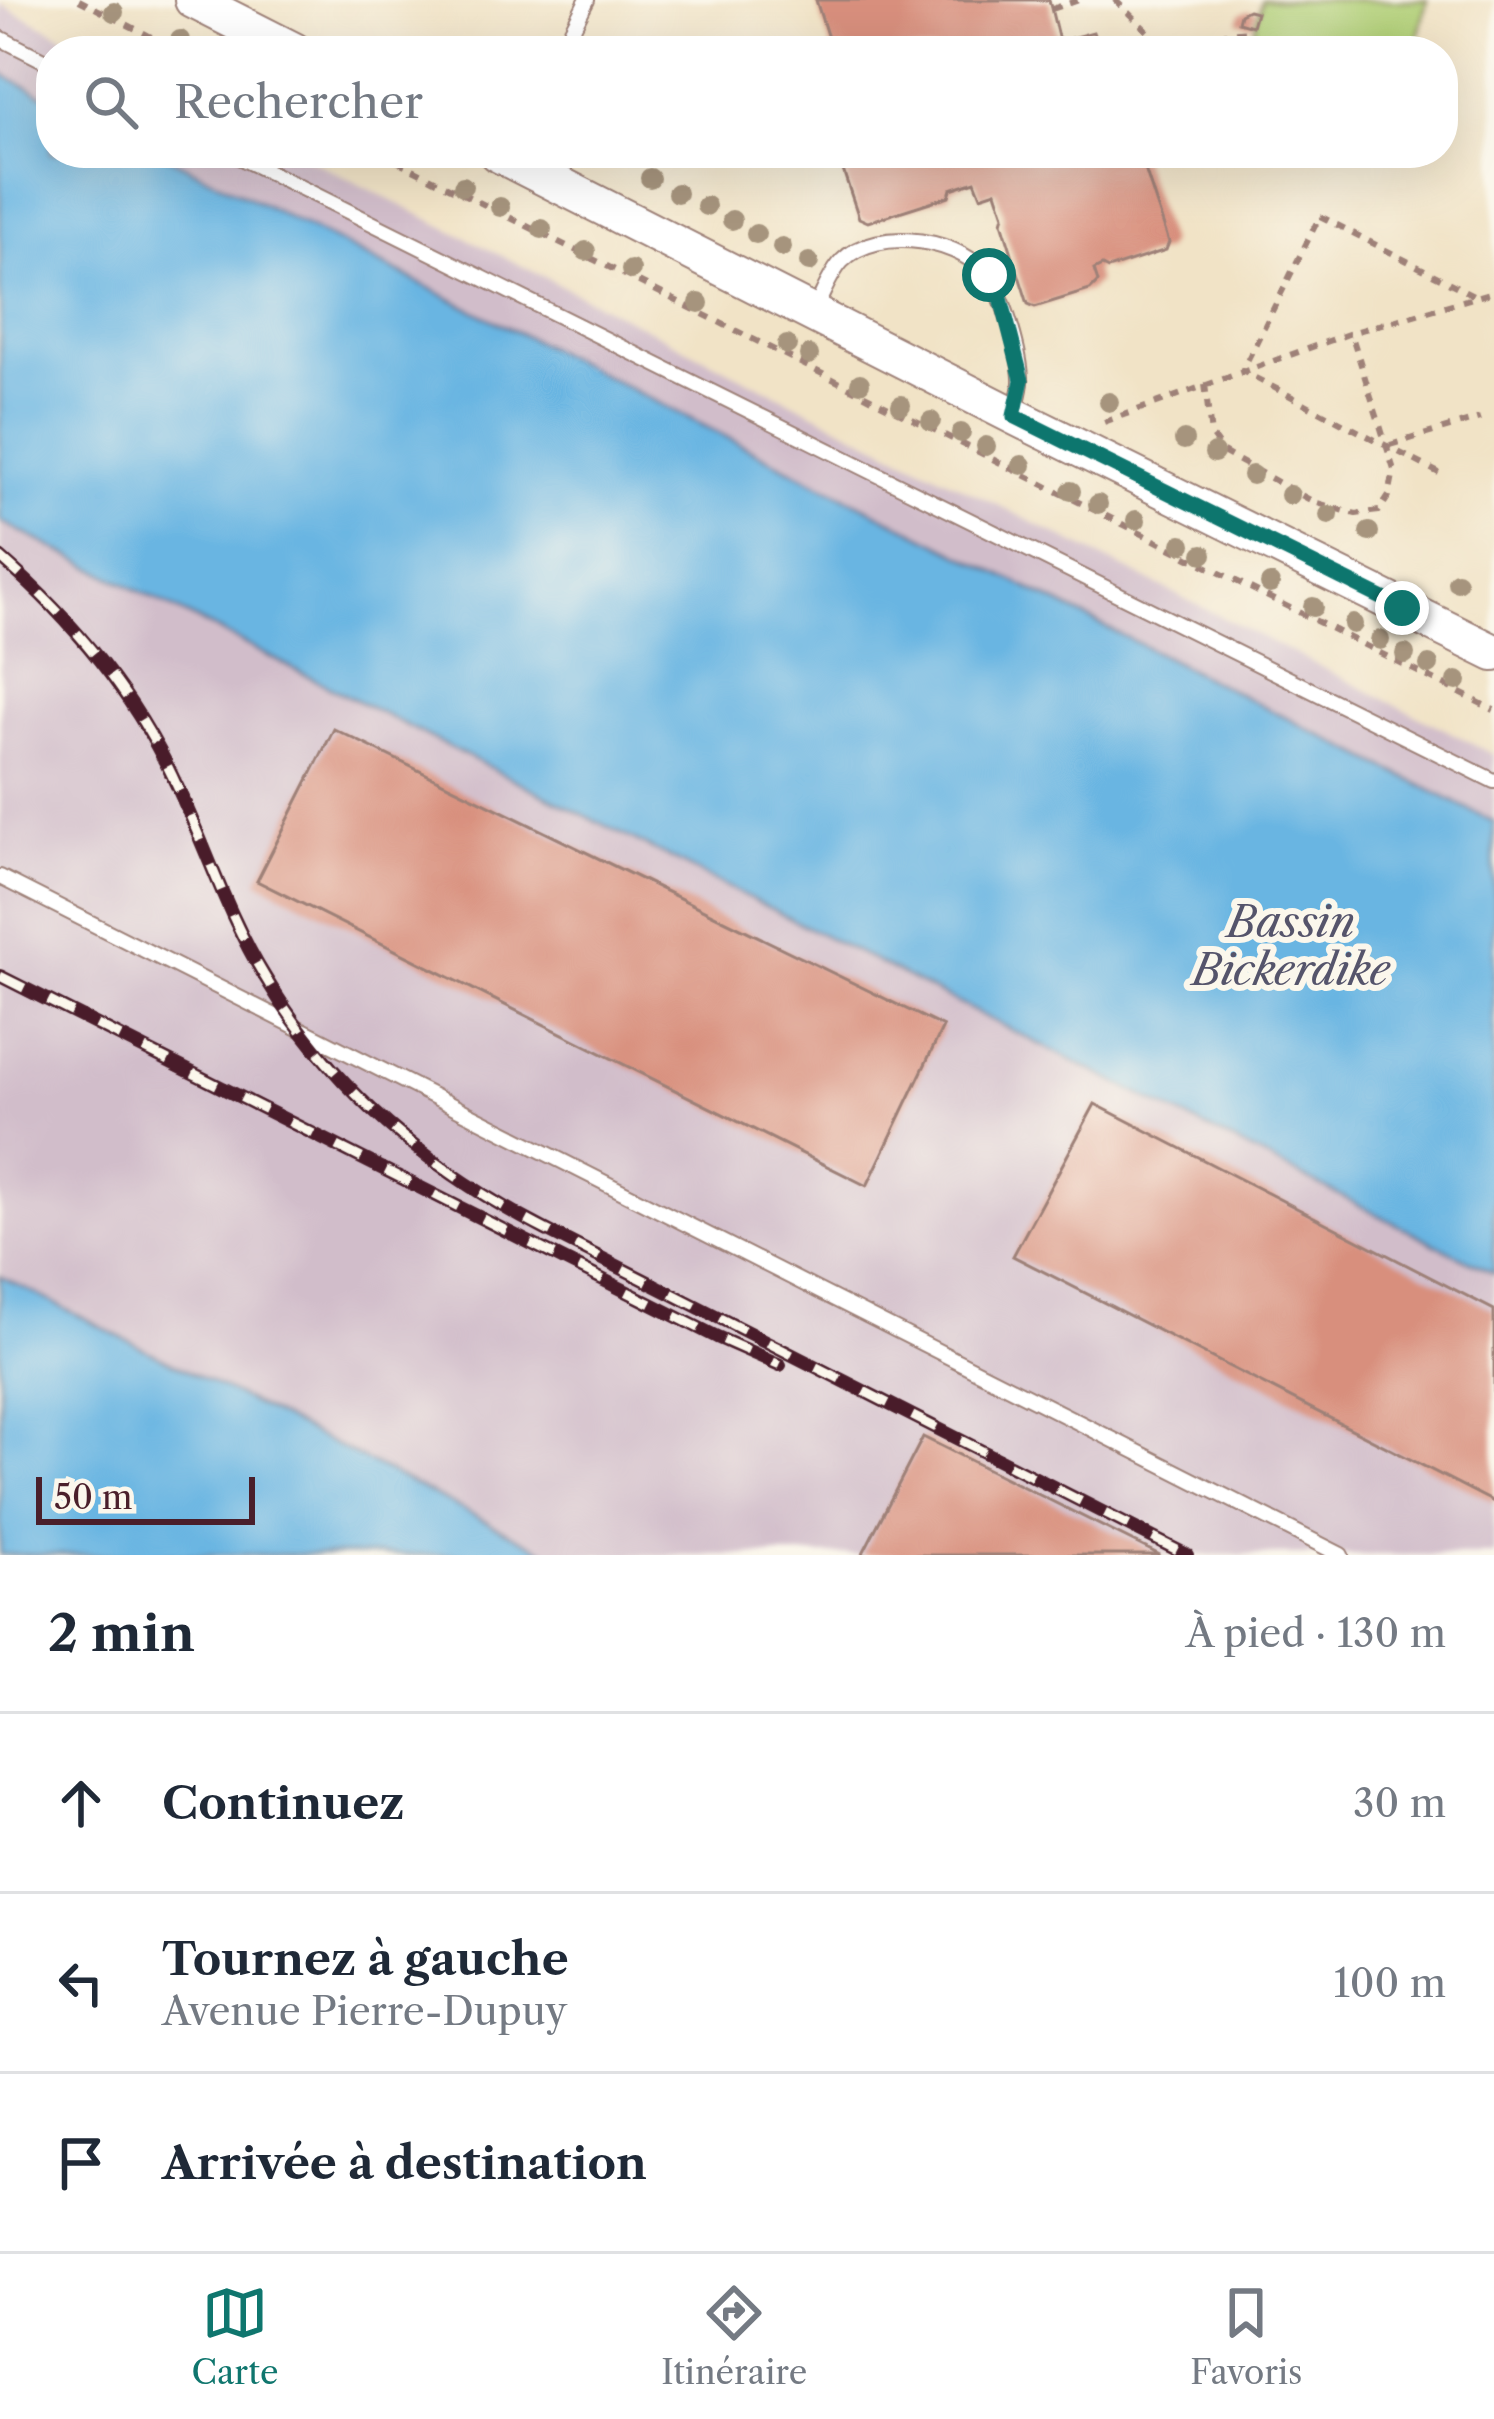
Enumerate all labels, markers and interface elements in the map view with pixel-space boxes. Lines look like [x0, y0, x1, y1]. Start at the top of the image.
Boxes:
search box [36, 36, 1458, 168]
icon: search [78, 69, 144, 135]
text: Rechercher [174, 74, 423, 130]
route start [962, 248, 1016, 302]
route end [1375, 581, 1429, 635]
water label: Bassin Bickerdike [1189, 896, 1391, 996]
scale bar [36, 1471, 255, 1524]
text: 50 m [54, 1477, 132, 1518]
text: 2 min [48, 1602, 195, 1664]
text: À pied · 130 m [1186, 1609, 1446, 1657]
icon: ahead [48, 1770, 114, 1836]
text: Continuez [162, 1775, 404, 1831]
text: 30 m [1353, 1779, 1446, 1827]
text: Tournez à gauche [162, 1931, 569, 1987]
icon: left [48, 1950, 114, 2016]
text: 100 m [1333, 1959, 1446, 2007]
text: Avenue Pierre-Dupuy [162, 1987, 567, 2035]
icon: arrive [48, 2130, 114, 2196]
text: Arrivée à destination [162, 2135, 647, 2191]
tab: Carte [191, 2280, 278, 2393]
tab: Itinéraire [661, 2280, 807, 2393]
tab: Favoris [1190, 2280, 1302, 2393]

